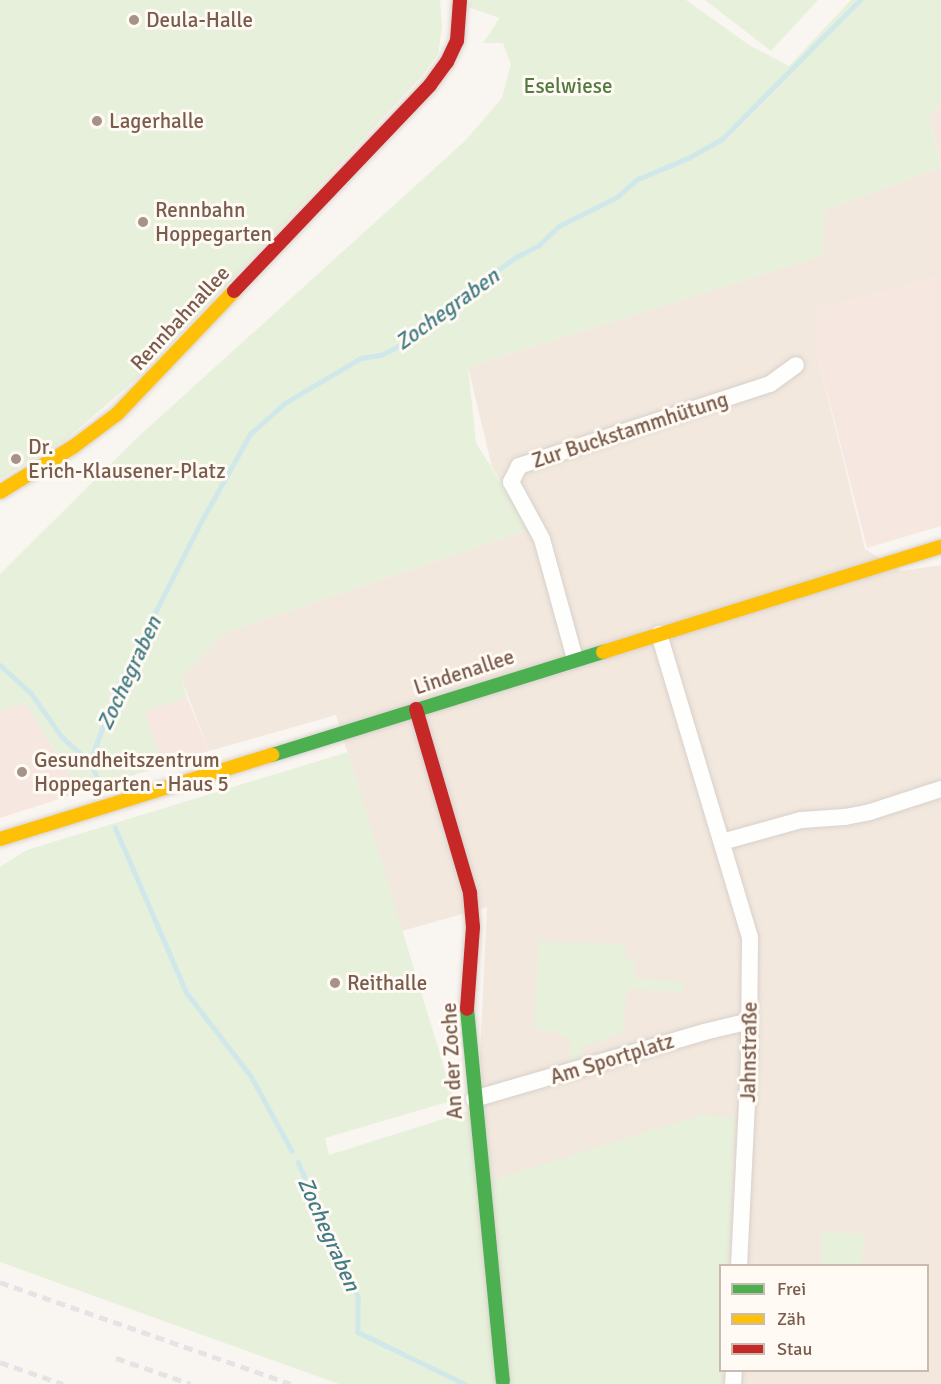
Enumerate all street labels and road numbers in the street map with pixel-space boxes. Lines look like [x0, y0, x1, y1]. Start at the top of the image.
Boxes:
street label: Rennbahnallee [125, 260, 235, 376]
street label: Zur Buckstammhütung [529, 386, 731, 474]
street label: Lindenallee [410, 644, 518, 700]
street label: Jahnstraße [736, 1001, 762, 1103]
street label: An der Zoche [436, 1002, 468, 1120]
street label: Am Sportplatz [547, 1028, 677, 1090]

